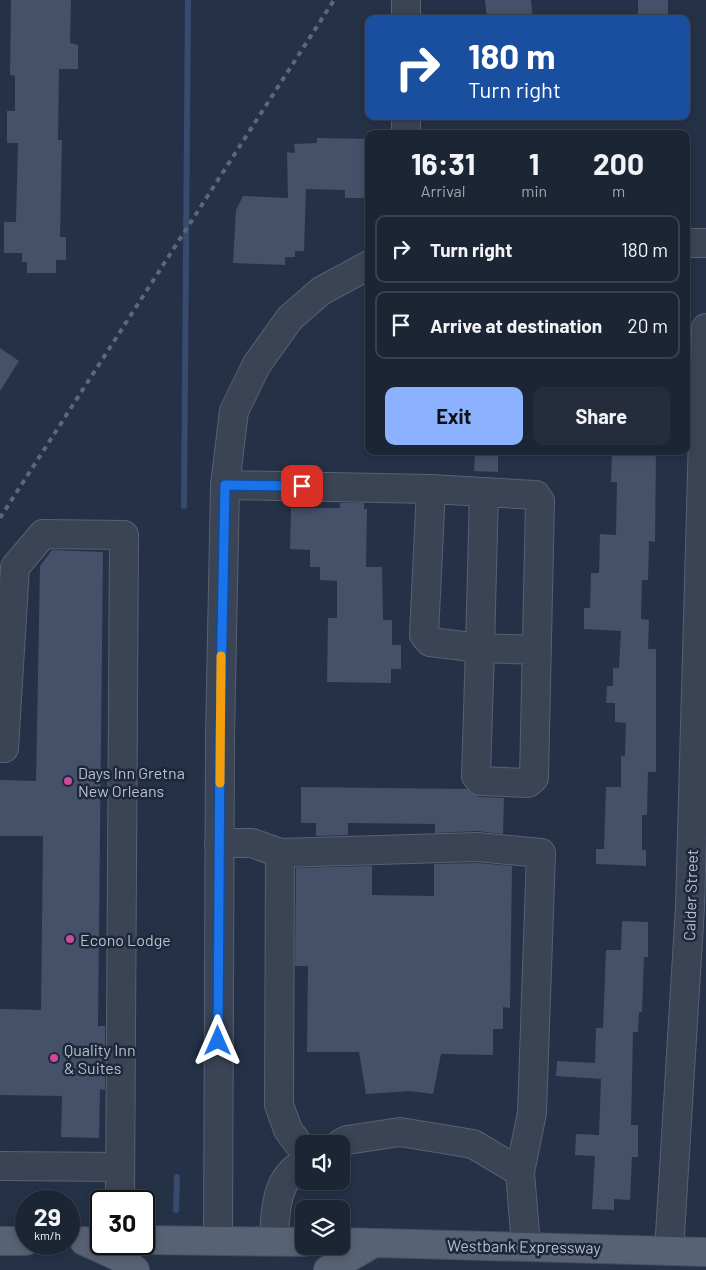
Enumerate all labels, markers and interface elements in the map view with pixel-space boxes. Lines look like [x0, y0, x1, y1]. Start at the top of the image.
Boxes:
text: 180 m [468, 34, 556, 76]
icon: right [385, 35, 450, 100]
text: Turn right [468, 76, 561, 102]
text: 16:31 [411, 145, 475, 181]
text: 1 [529, 145, 539, 181]
text: 200 [593, 145, 644, 181]
text: Arrival [421, 181, 465, 200]
text: min [521, 181, 547, 200]
text: m [612, 181, 625, 200]
icon: right [387, 235, 415, 263]
text: Turn right [430, 238, 512, 261]
text: 180 m [621, 238, 668, 261]
icon: arrive [387, 311, 415, 339]
text: Arrive at destination [430, 314, 602, 337]
text: 20 m [628, 314, 668, 337]
button: Exit [385, 387, 523, 445]
button: Share [533, 387, 670, 445]
pin [281, 465, 323, 507]
icon: arrive [288, 472, 316, 500]
place label: Days Inn Gretna New Orleans [78, 763, 185, 800]
marker: Days Inn Gretna New Orleans [62, 775, 74, 787]
street label: Calder Street [679, 849, 701, 941]
place label: Econo Lodge [80, 930, 171, 949]
marker: Econo Lodge [64, 933, 76, 945]
position arrow [191, 1014, 243, 1066]
place label: Quality Inn & Suites [64, 1040, 136, 1077]
marker: Quality Inn & Suites [48, 1052, 60, 1064]
map controls [295, 1135, 350, 1255]
button: sound [295, 1135, 350, 1190]
speed limit sign: 30 [90, 1190, 155, 1255]
button: layers [295, 1200, 350, 1255]
text: 29 [34, 1201, 61, 1231]
text: km/h [34, 1228, 61, 1242]
street label: Westbank Expressway [447, 1235, 602, 1257]

